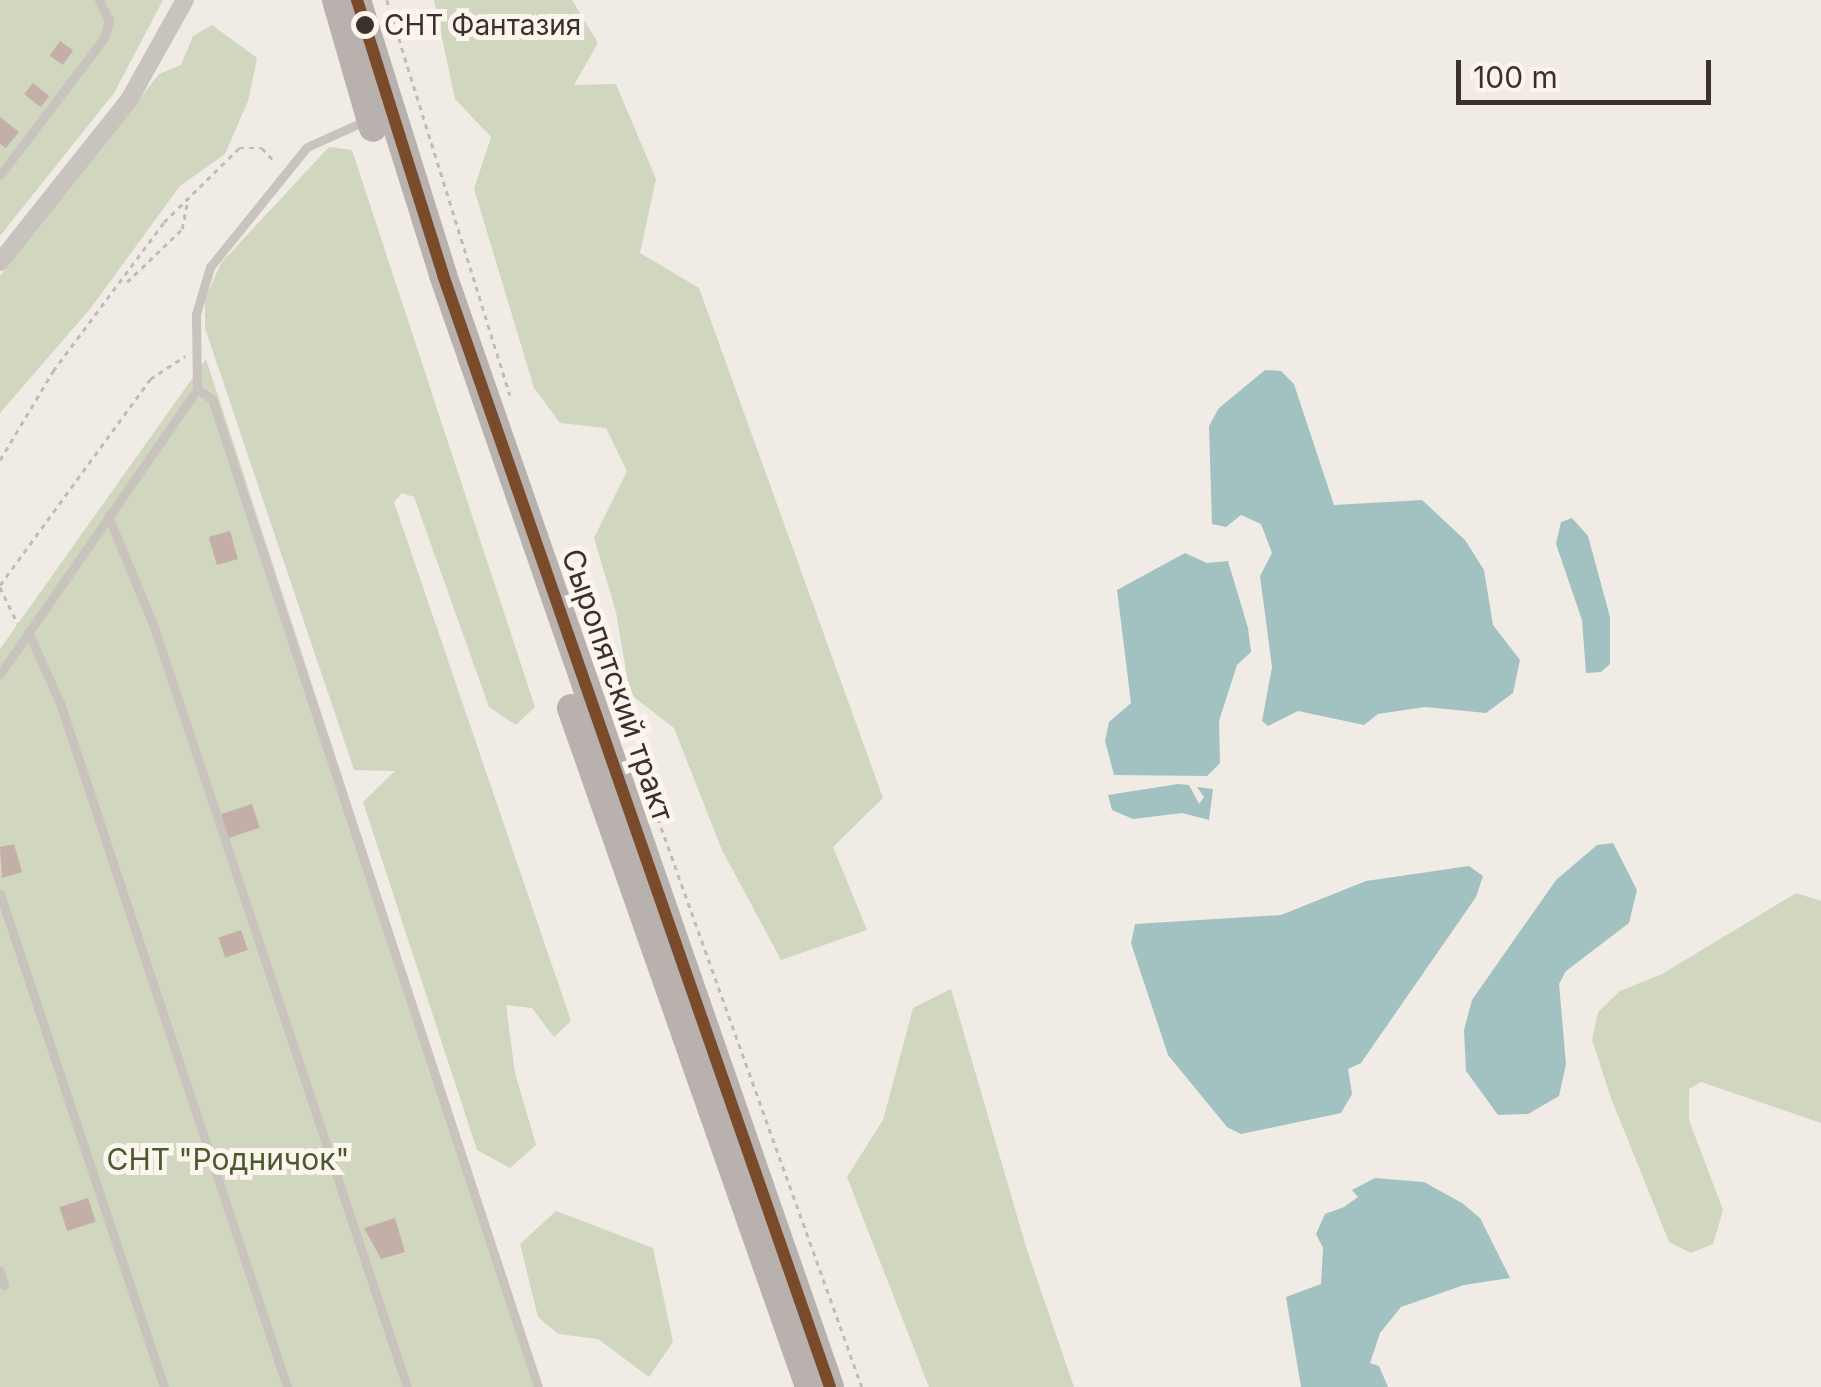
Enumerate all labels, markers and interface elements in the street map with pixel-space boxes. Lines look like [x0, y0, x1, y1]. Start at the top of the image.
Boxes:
place label: СНТ Фантазия [384, 8, 581, 42]
marker: СНТ Фантазия [355, 15, 375, 35]
scale bar [1461, 40, 1716, 102]
text: 100 m [1473, 59, 1558, 95]
street label: Сыропятский тракт [554, 544, 682, 826]
park label: СНТ "Родничок" [107, 1141, 349, 1177]

